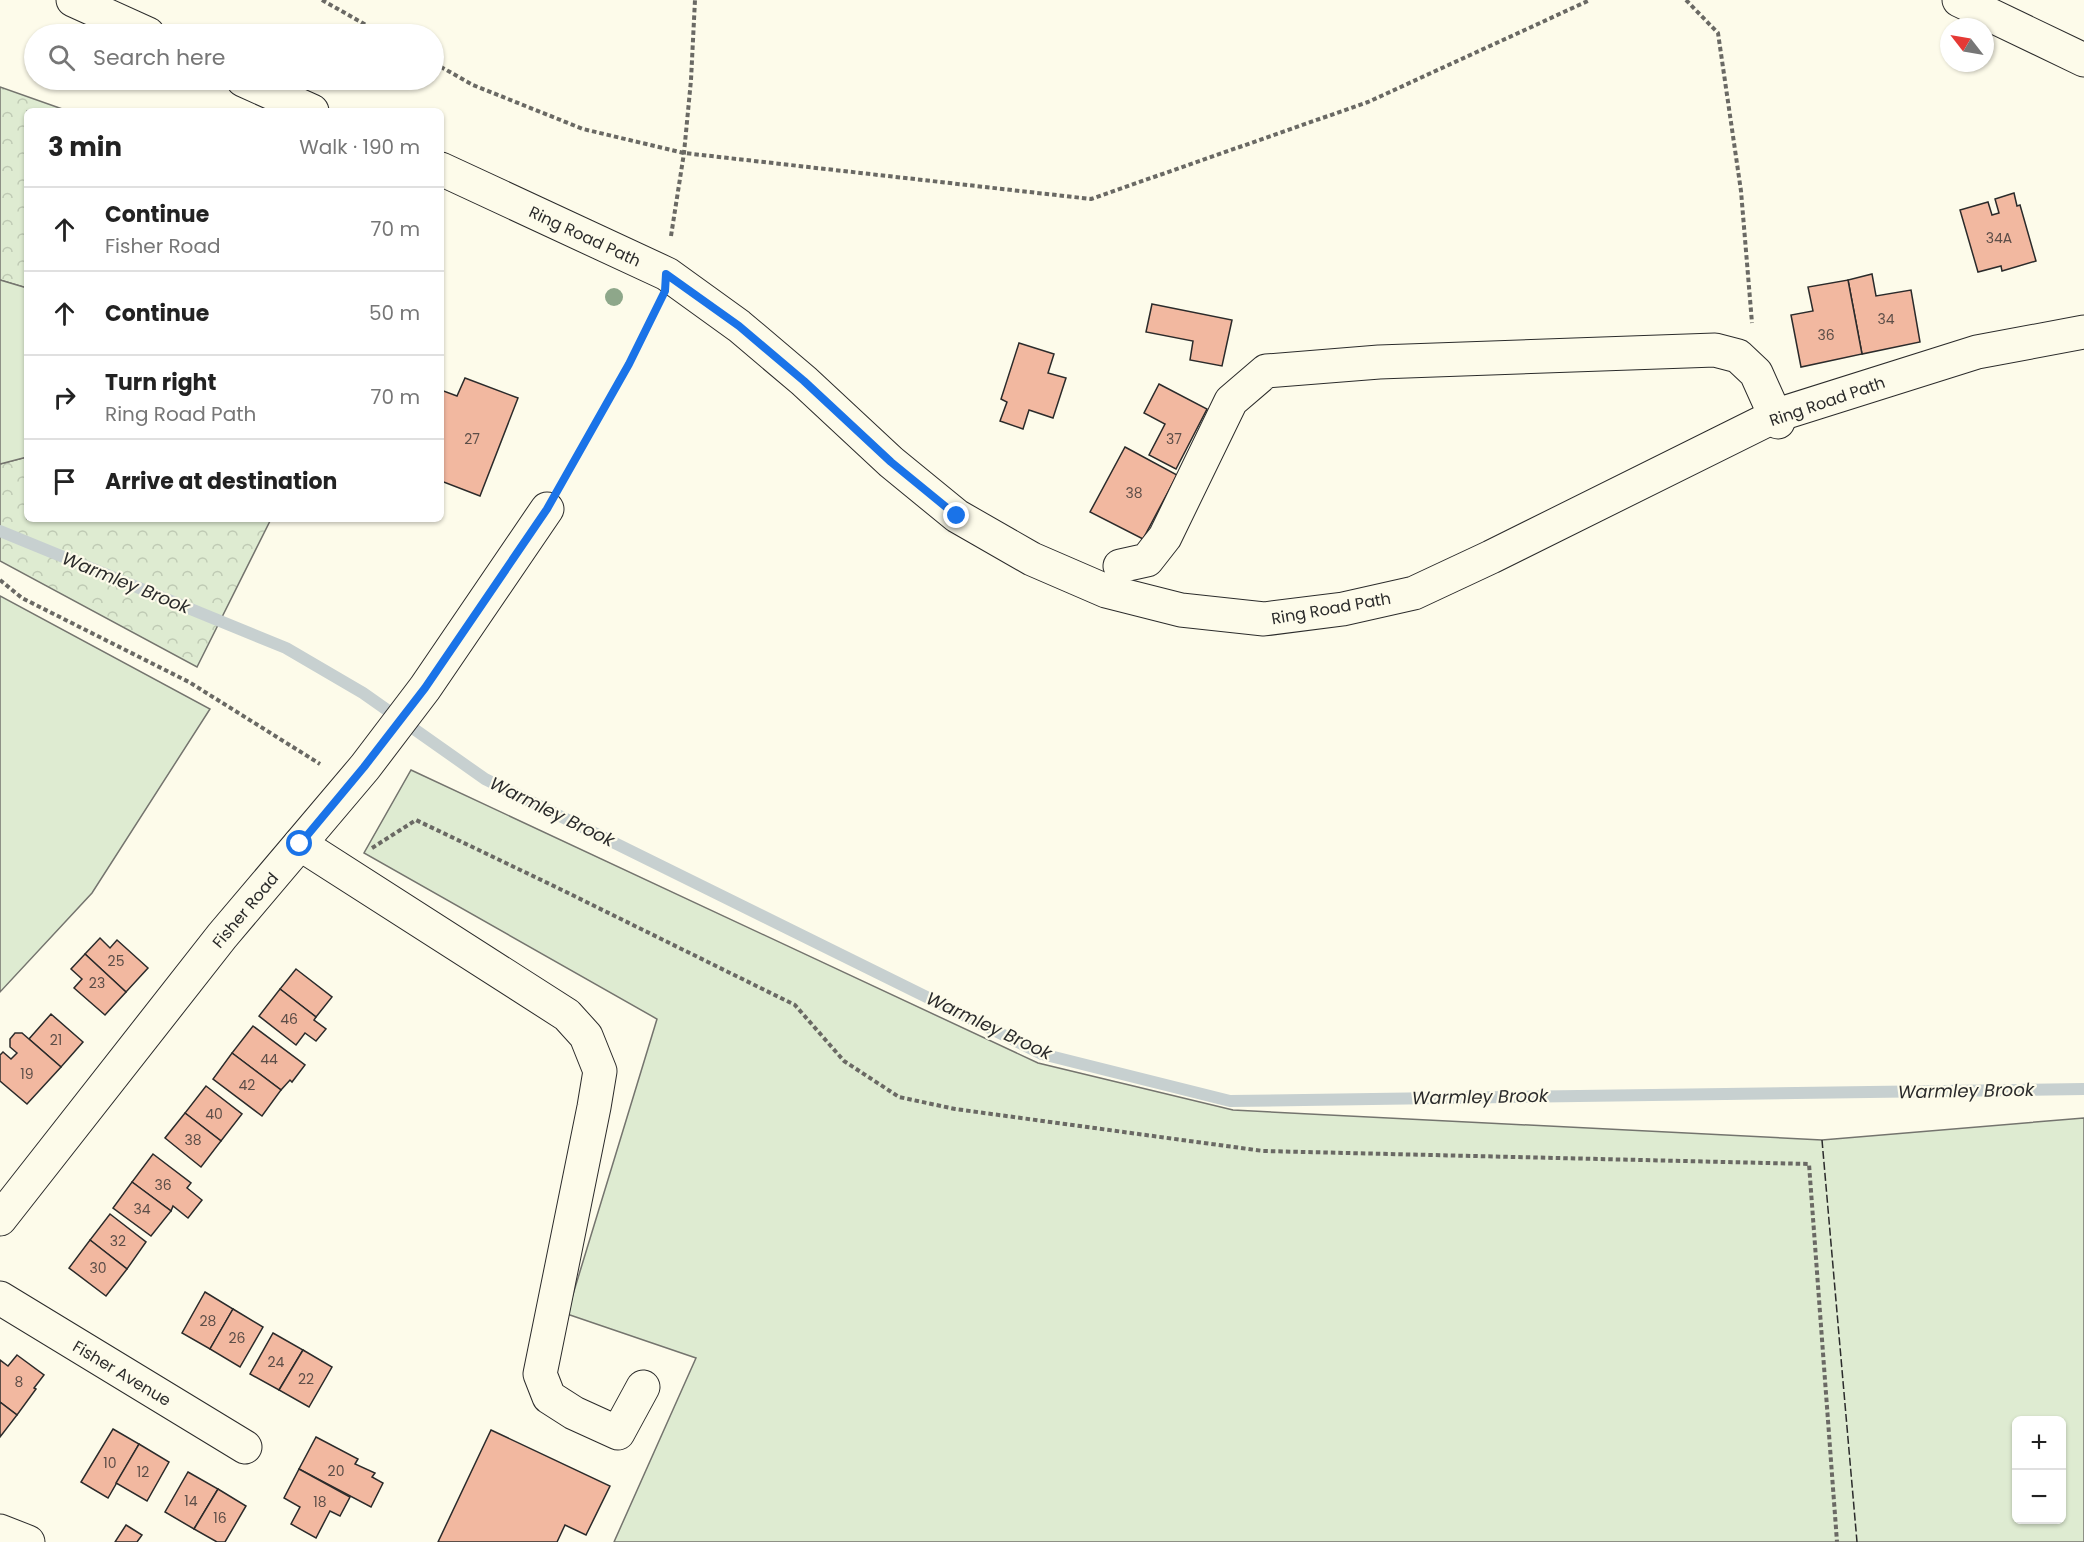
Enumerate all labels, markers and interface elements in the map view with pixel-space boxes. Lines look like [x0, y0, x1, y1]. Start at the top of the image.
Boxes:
north arrow [1940, 18, 1994, 72]
search box [24, 24, 444, 90]
icon: search [45, 41, 78, 74]
text: Search here [93, 42, 226, 73]
text: 3 min [48, 129, 122, 165]
text: Walk · 190 m [299, 133, 420, 161]
text: Continue [105, 199, 209, 230]
street label: Ring Road Path [525, 200, 644, 272]
icon: ahead [48, 213, 81, 246]
text: 70 m [371, 215, 420, 243]
house number: 34A [1986, 228, 2012, 248]
text: Fisher Road [105, 232, 220, 260]
icon: ahead [48, 297, 81, 330]
text: Continue [105, 298, 209, 329]
text: 50 m [369, 299, 420, 327]
house number: 34 [1877, 309, 1895, 329]
house number: 36 [1817, 325, 1835, 345]
text: Turn right [105, 367, 216, 398]
street label: Ring Road Path [1766, 371, 1888, 432]
icon: right [48, 381, 81, 414]
text: 70 m [371, 383, 420, 411]
text: Ring Road Path [105, 400, 256, 428]
house number: 27 [464, 429, 480, 449]
house number: 37 [1166, 429, 1182, 449]
icon: arrive [48, 465, 81, 498]
text: Arrive at destination [105, 466, 337, 497]
house number: 38 [1125, 483, 1143, 503]
route end [943, 502, 969, 528]
water label: Warmley Brook [58, 545, 195, 620]
street label: Ring Road Path [1270, 587, 1393, 630]
water label: Warmley Brook [486, 770, 620, 853]
route start [286, 830, 312, 856]
street label: Fisher Road [207, 868, 284, 953]
house number: 25 [108, 951, 124, 971]
house number: 23 [89, 973, 105, 993]
water label: Warmley Brook [922, 985, 1057, 1066]
house number: 46 [280, 1009, 298, 1029]
house number: 21 [50, 1030, 62, 1050]
house number: 44 [260, 1049, 278, 1069]
house number: 19 [20, 1064, 34, 1084]
house number: 42 [239, 1075, 255, 1095]
water label: Warmley Brook [1898, 1077, 2035, 1104]
water label: Warmley Brook [1412, 1083, 1549, 1110]
house number: 40 [205, 1104, 223, 1124]
house number: 38 [184, 1130, 202, 1150]
house number: 36 [154, 1175, 172, 1195]
house number: 34 [133, 1199, 151, 1219]
house number: 32 [110, 1231, 126, 1251]
house number: 30 [89, 1258, 107, 1278]
house number: 28 [200, 1311, 217, 1331]
house number: 26 [229, 1328, 246, 1348]
street label: Fisher Avenue [68, 1335, 175, 1412]
house number: 24 [268, 1352, 285, 1372]
house number: 22 [298, 1369, 314, 1389]
house number: 8 [15, 1372, 24, 1392]
map controls [2012, 1416, 2066, 1524]
button: + [2012, 1416, 2066, 1470]
house number: 10 [103, 1453, 117, 1473]
house number: 20 [328, 1461, 344, 1481]
house number: 12 [137, 1462, 149, 1482]
button: − [2012, 1470, 2066, 1524]
house number: 14 [184, 1491, 198, 1511]
house number: 18 [313, 1492, 327, 1512]
house number: 16 [213, 1508, 227, 1528]

